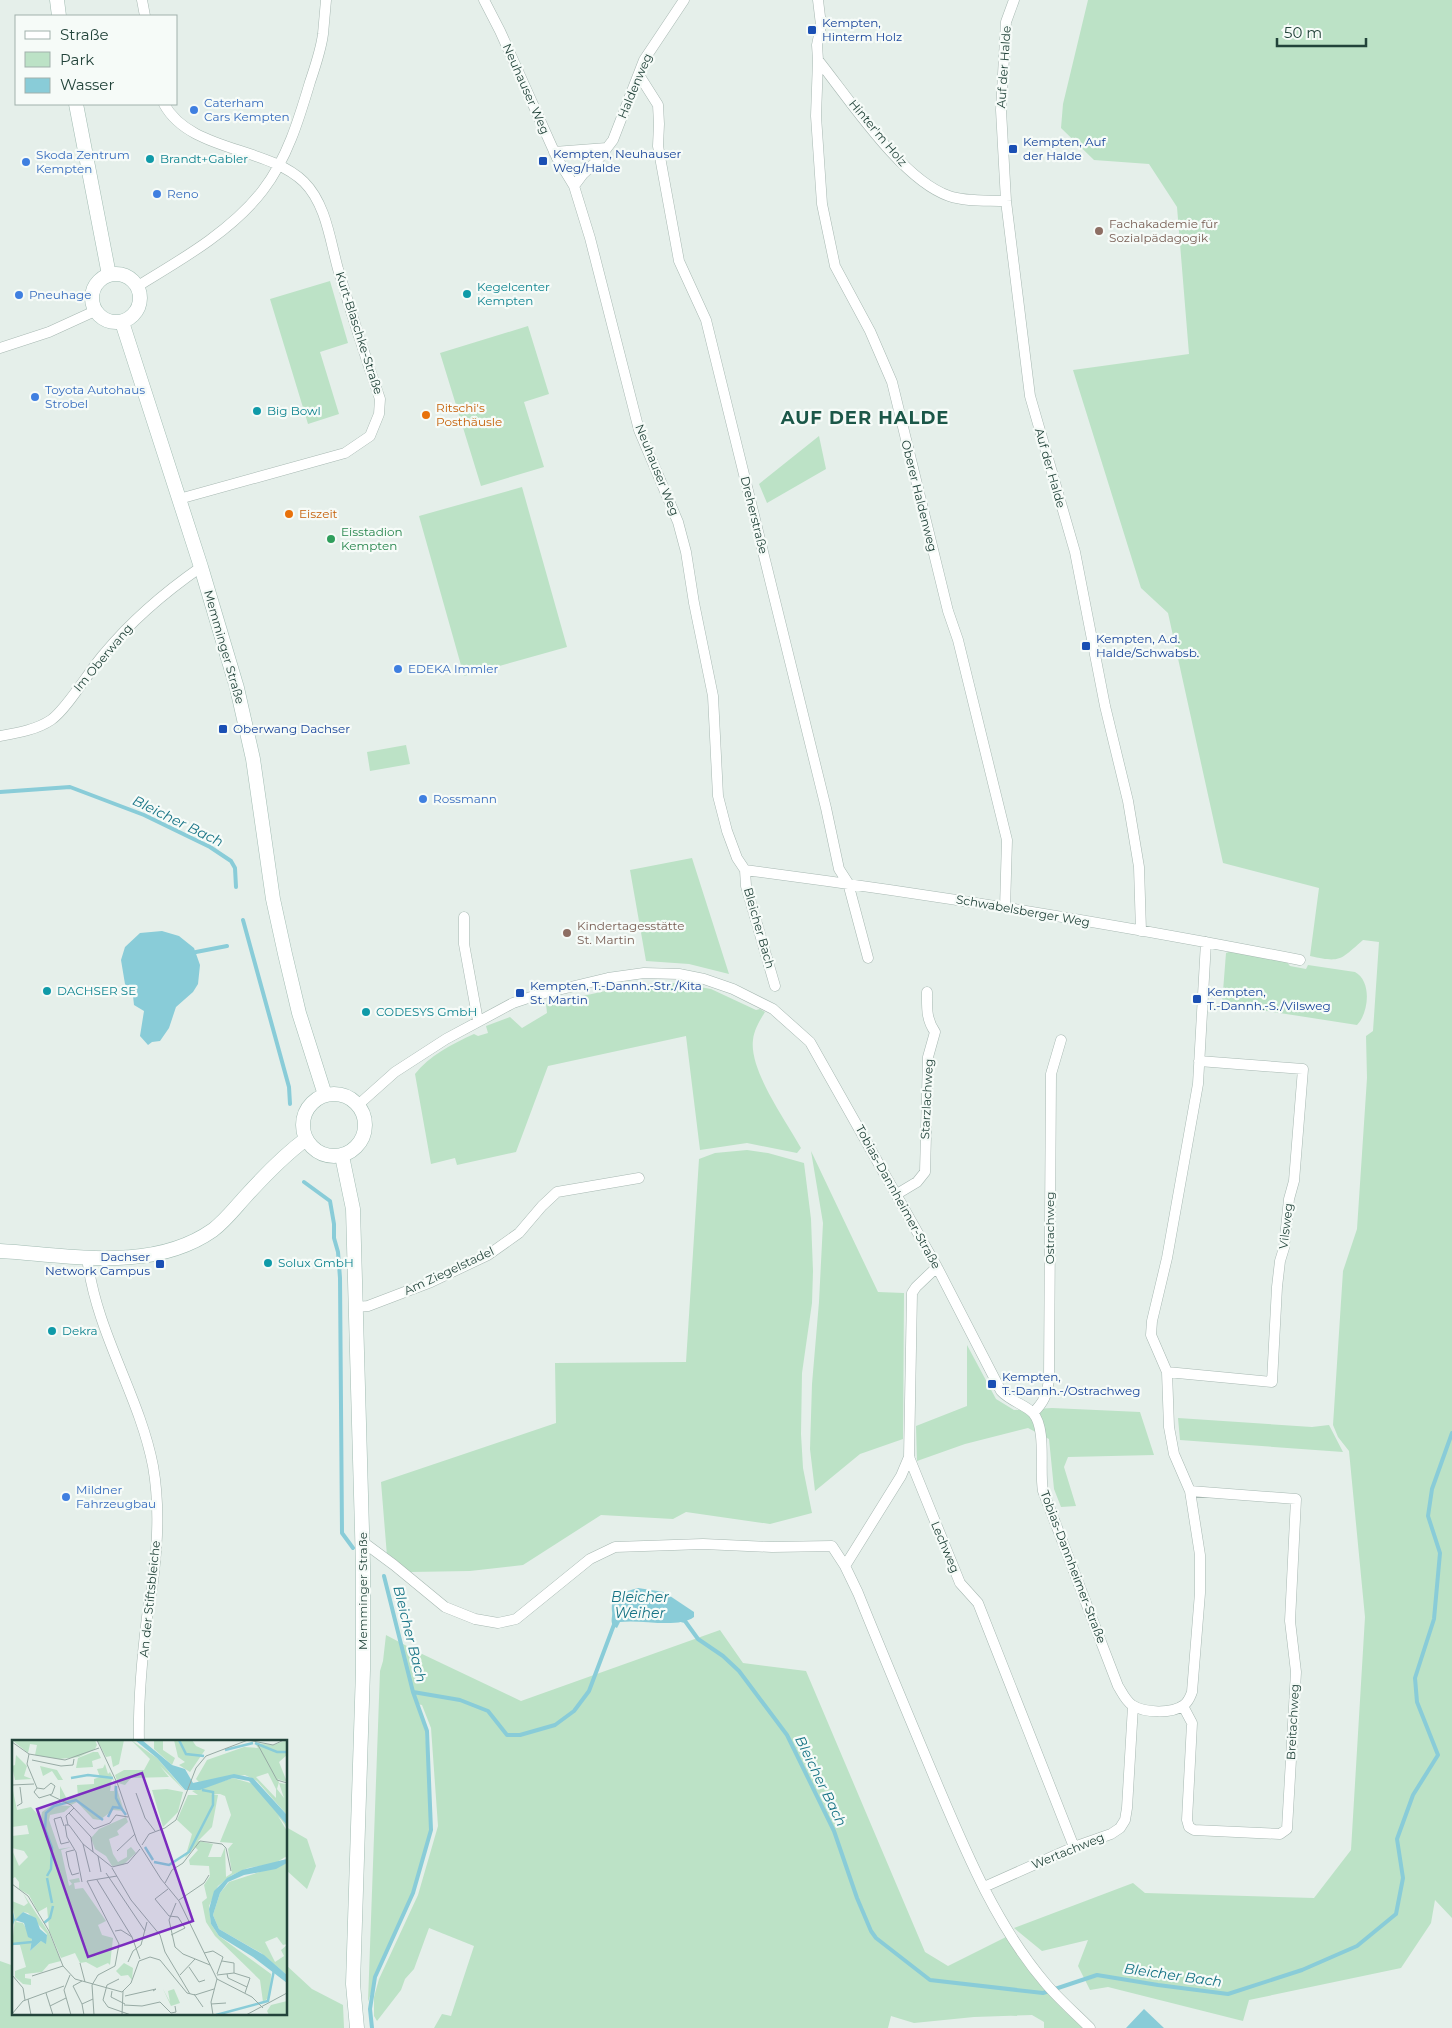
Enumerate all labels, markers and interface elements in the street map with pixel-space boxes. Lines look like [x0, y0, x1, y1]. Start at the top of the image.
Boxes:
legend [15, 15, 178, 105]
place label: Kempten, Hinterm Holz [822, 15, 902, 44]
scale bar [1277, 15, 1366, 47]
text: 50 m [1284, 23, 1322, 42]
marker: Kempten, Hinterm Holz [806, 24, 818, 36]
text: Straße [60, 25, 109, 44]
street label: Auf der Halde [993, 25, 1014, 109]
street label: Neuhauser Weg [500, 41, 553, 136]
text: Park [60, 50, 94, 69]
street label: Haldenweg [614, 51, 655, 121]
text: Wasser [60, 75, 114, 94]
place label: Caterham Cars Kempten [204, 95, 290, 124]
street label: Hinter'm Holz [846, 96, 911, 169]
marker: Caterham Cars Kempten [188, 104, 200, 116]
place label: Kempten, Auf der Halde [1023, 134, 1107, 163]
marker: Kempten, Auf der Halde [1007, 143, 1019, 155]
place label: Kempten, Neuhauser Weg/Halde [553, 146, 681, 175]
place label: Skoda Zentrum Kempten [36, 147, 130, 176]
place label: Brandt+Gabler [160, 151, 248, 166]
marker: Brandt+Gabler [144, 153, 156, 165]
marker: Kempten, Neuhauser Weg/Halde [537, 155, 549, 167]
marker: Skoda Zentrum Kempten [20, 156, 32, 168]
place label: Reno [167, 186, 199, 201]
marker: Reno [151, 188, 163, 200]
place label: Fachakademie für Sozialpädagogik [1109, 216, 1218, 245]
marker: Fachakademie für Sozialpädagogik [1093, 225, 1105, 237]
street label: Kurt-Blaschke-Straße [333, 270, 386, 396]
place label: Kegelcenter Kempten [477, 279, 550, 308]
place label: Pneuhage [29, 287, 91, 302]
marker: Kegelcenter Kempten [461, 288, 473, 300]
marker: Pneuhage [13, 289, 25, 301]
place label: Toyota Autohaus Strobel [45, 382, 145, 411]
marker: Toyota Autohaus Strobel [29, 391, 41, 403]
place label: Ritschi's Posthäusle [436, 400, 502, 429]
place label: Big Bowl [267, 403, 321, 418]
marker: Big Bowl [251, 405, 263, 417]
district label: AUF DER HALDE [780, 407, 949, 429]
marker: Ritschi's Posthäusle [420, 409, 432, 421]
street label: Neuhauser Weg [632, 422, 683, 518]
street label: Auf der Halde [1032, 426, 1069, 510]
street label: Oberer Haldenweg [898, 438, 941, 553]
street label: Dreherstraße [738, 475, 771, 555]
place label: Eiszeit [299, 506, 338, 521]
marker: Eiszeit [283, 508, 295, 520]
place label: Eisstadion Kempten [341, 524, 403, 553]
marker: Eisstadion Kempten [325, 533, 337, 545]
street label: Memminger Straße [201, 588, 248, 706]
street label: Im Oberwang [70, 621, 135, 695]
place label: Kempten, A.d. Halde/Schwabsb. [1096, 631, 1199, 660]
marker: Kempten, A.d. Halde/Schwabsb. [1080, 640, 1092, 652]
place label: EDEKA Immler [408, 661, 498, 676]
marker: EDEKA Immler [392, 663, 404, 675]
place label: Oberwang Dachser [233, 721, 350, 736]
marker: Oberwang Dachser [217, 723, 229, 735]
water label: Bleicher Bach [130, 791, 226, 851]
place label: Rossmann [433, 791, 497, 806]
marker: Rossmann [417, 793, 429, 805]
street label: Bleicher Bach [741, 886, 778, 970]
street label: Schwabelsberger Weg [955, 891, 1091, 930]
place label: Kindertagesstätte St. Martin [577, 918, 684, 947]
marker: Kindertagesstätte St. Martin [561, 927, 573, 939]
place label: Kempten, T.-Dannh.-Str./Kita St. Martin [530, 978, 702, 1007]
place label: DACHSER SE [57, 983, 136, 998]
place label: Kempten, T.-Dannh.-S./Vilsweg [1207, 984, 1331, 1013]
marker: DACHSER SE [41, 985, 53, 997]
marker: Kempten, T.-Dannh.-Str./Kita St. Martin [514, 987, 526, 999]
marker: Kempten, T.-Dannh.-S./Vilsweg [1191, 993, 1203, 1005]
place label: CODESYS GmbH [376, 1004, 477, 1019]
marker: CODESYS GmbH [360, 1006, 372, 1018]
street label: Starzlachweg [917, 1058, 936, 1140]
street label: Tobias-Dannheimer-Straße [853, 1122, 944, 1271]
street label: Ostrachweg [1042, 1192, 1057, 1264]
street label: Vilsweg [1275, 1202, 1296, 1250]
street label: Am Ziegelstadel [401, 1243, 496, 1298]
place label: Dachser Network Campus [45, 1249, 150, 1278]
place label: Solux GmbH [278, 1255, 354, 1270]
marker: Solux GmbH [262, 1257, 274, 1269]
marker: Dachser Network Campus [154, 1258, 166, 1270]
place label: Dekra [62, 1323, 98, 1338]
marker: Dekra [46, 1325, 58, 1337]
place label: Kempten, T.-Dannh.-/Ostrachweg [1002, 1369, 1140, 1398]
marker: Kempten, T.-Dannh.-/Ostrachweg [986, 1378, 998, 1390]
place label: Mildner Fahrzeugbau [76, 1482, 156, 1511]
street label: Tobias-Dannheimer-Straße [1037, 1488, 1110, 1645]
marker: Mildner Fahrzeugbau [60, 1491, 72, 1503]
street label: Lechweg [928, 1519, 963, 1575]
street label: Memminger Straße [355, 1532, 370, 1650]
street label: An der Stiftsbleiche [136, 1540, 163, 1658]
water label: Bleicher Bach [389, 1584, 431, 1684]
water label: Bleicher Weiher [611, 1588, 669, 1622]
street label: Breitachweg [1283, 1683, 1302, 1760]
water label: Bleicher Bach [791, 1733, 851, 1829]
inset map [12, 1740, 288, 2016]
street label: Wertachweg [1029, 1829, 1106, 1872]
water label: Bleicher Bach [1123, 1959, 1223, 1991]

